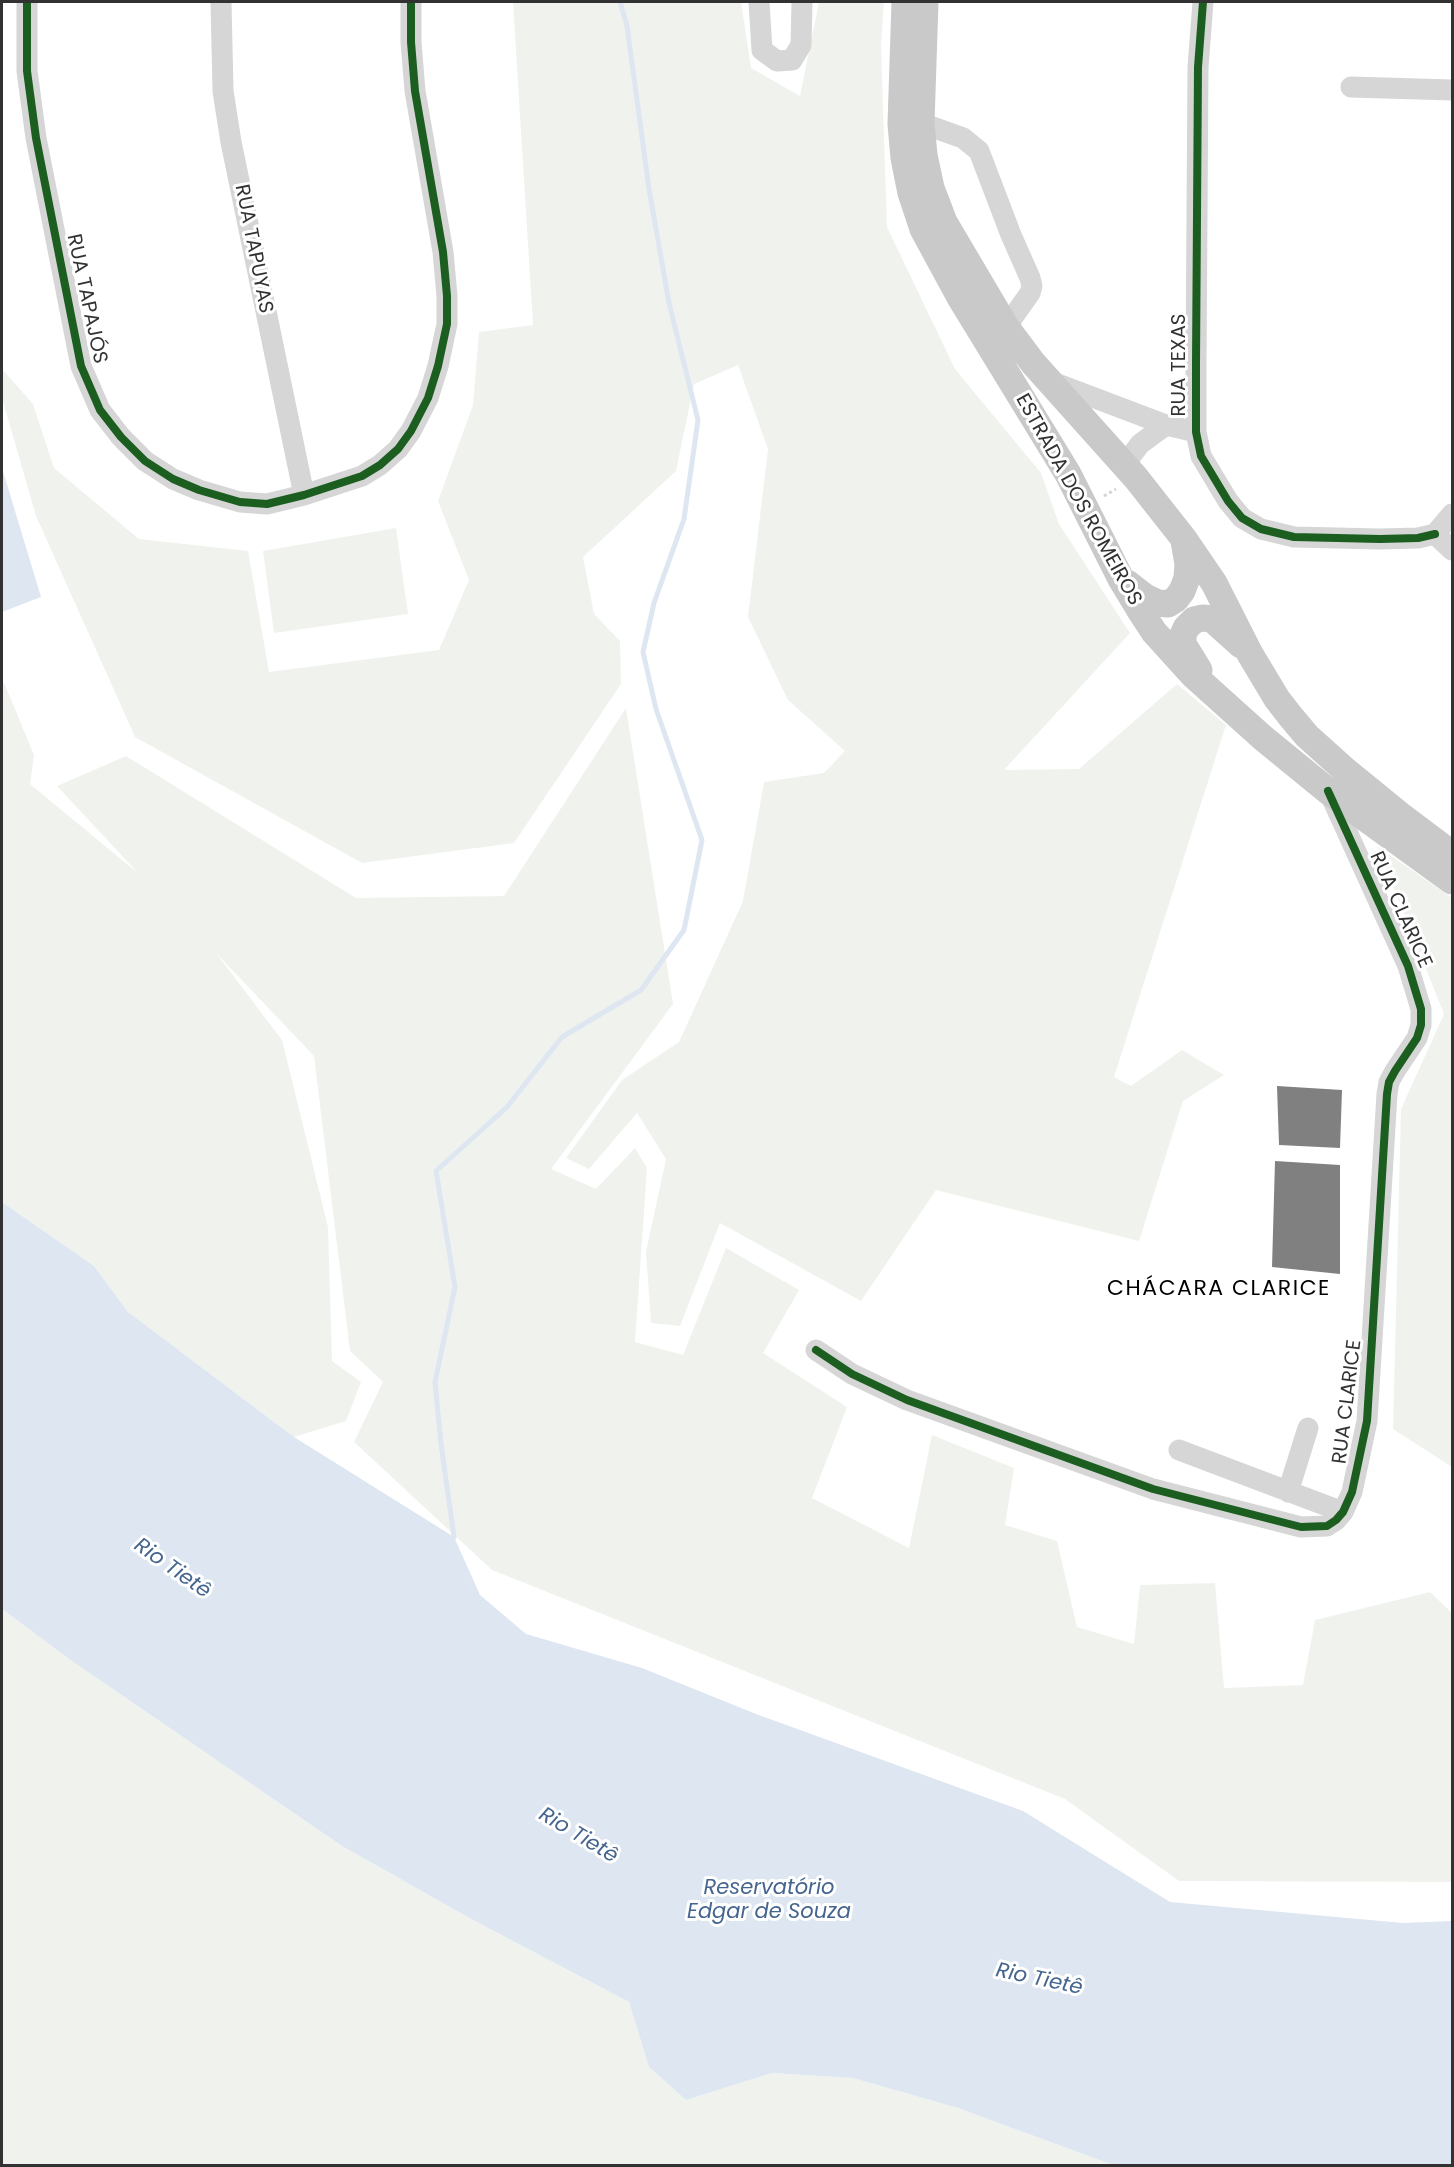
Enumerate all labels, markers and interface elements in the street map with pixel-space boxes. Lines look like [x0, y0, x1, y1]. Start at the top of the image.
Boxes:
street label: RUA TAPUYAS [229, 183, 277, 315]
street label: RUA TAPAJÓS [61, 232, 111, 366]
street label: RUA TEXAS [1168, 313, 1192, 417]
street label: ESTRADA DOS ROMEIROS [1010, 390, 1146, 610]
street label: RUA CLARICE [1364, 848, 1436, 972]
district label: CHÁCARA CLARICE [1107, 1276, 1331, 1302]
street label: RUA CLARICE [1328, 1339, 1368, 1465]
water label: Rio Tietê [129, 1533, 215, 1605]
water label: Rio Tietê [534, 1803, 622, 1869]
water label: Reservatório Edgar de Souza [687, 1876, 851, 1926]
water label: Rio Tietê [993, 1959, 1085, 2001]

